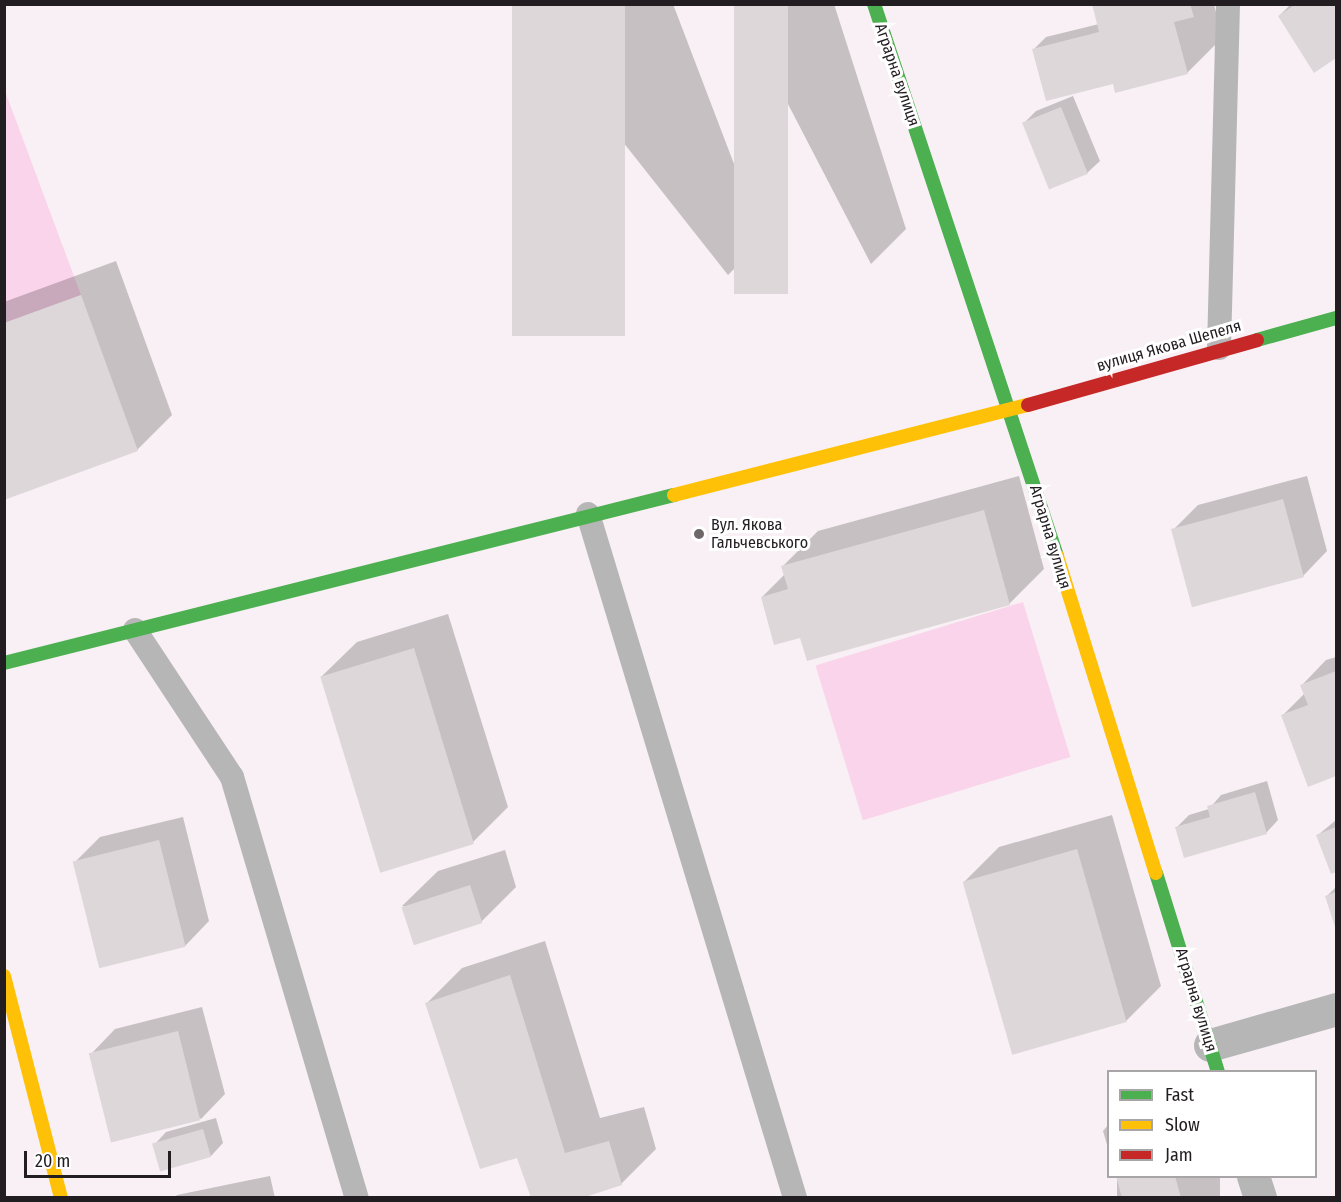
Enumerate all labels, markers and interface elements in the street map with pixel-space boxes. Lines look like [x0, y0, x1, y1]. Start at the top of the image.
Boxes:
street label: Аграрна вулиця [870, 21, 924, 129]
street label: вулиця Якова Шепеля [1095, 316, 1243, 376]
street label: Аграрна вулиця [1025, 483, 1075, 591]
place label: Вул. Якова Гальчевського [711, 515, 808, 553]
marker: Вул. Якова Гальчевського [692, 527, 706, 541]
street label: Аграрна вулиця [1171, 946, 1221, 1054]
legend [1107, 1070, 1317, 1178]
text: Fast [1165, 1084, 1194, 1106]
text: Slow [1165, 1114, 1200, 1136]
scale bar [27, 1139, 174, 1177]
text: Jam [1165, 1144, 1193, 1166]
text: 20 m [35, 1150, 70, 1172]

